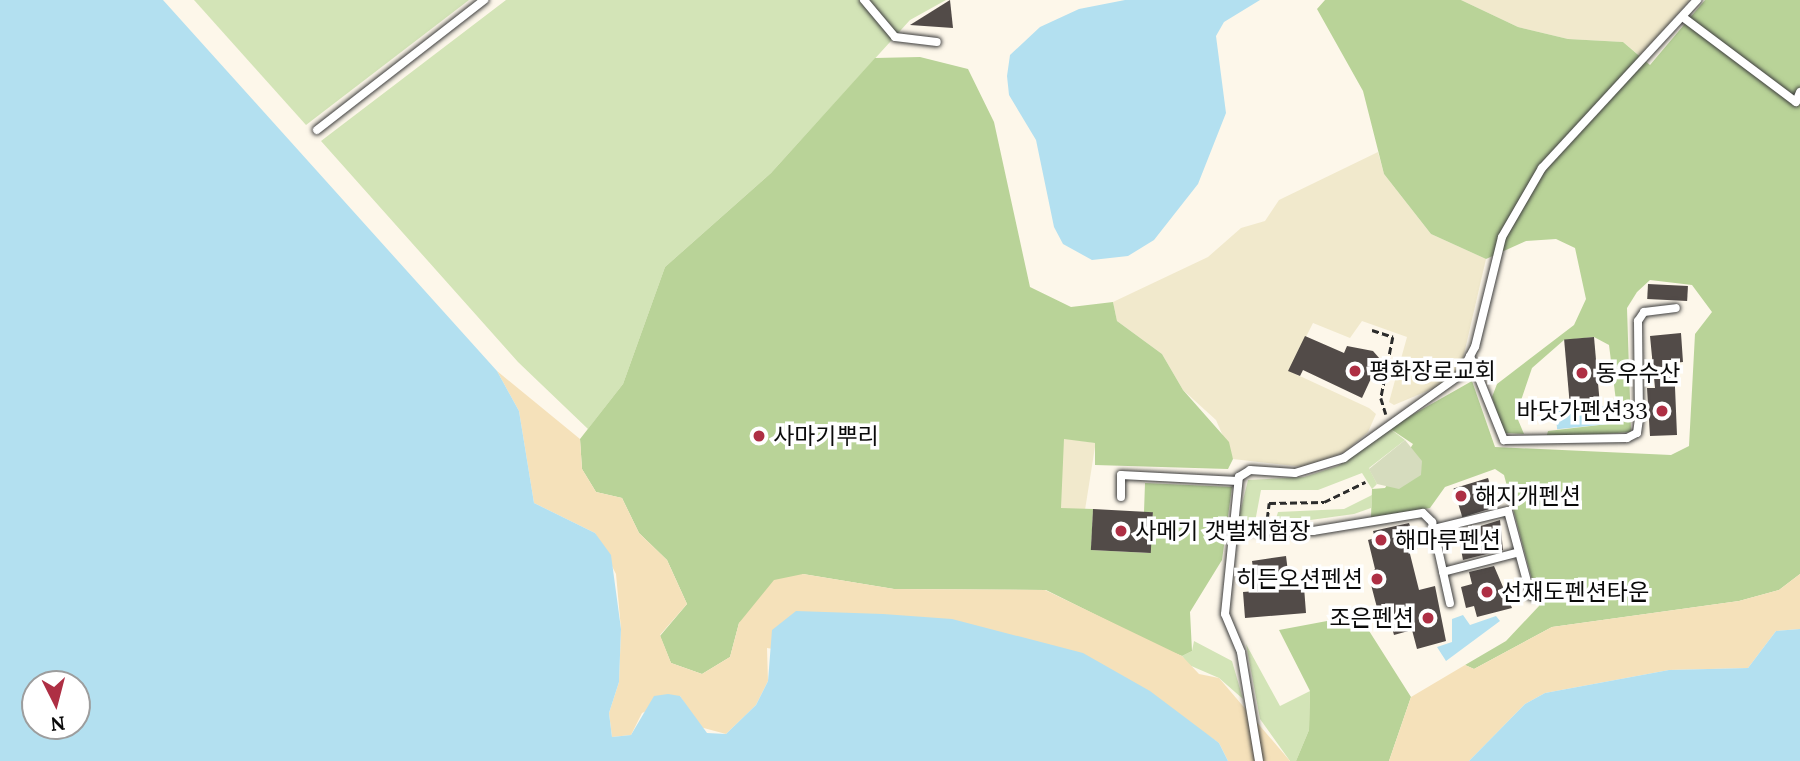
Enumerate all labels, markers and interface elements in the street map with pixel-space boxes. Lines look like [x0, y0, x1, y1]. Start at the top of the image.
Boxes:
place label: 평화장로교회 [1369, 357, 1496, 385]
place label: 동우수산 [1596, 359, 1681, 387]
marker: 평화장로교회 [1347, 363, 1363, 379]
marker: 동우수산 [1574, 365, 1590, 381]
place label: 바닷가펜션33 [1517, 397, 1648, 425]
marker: 바닷가펜션33 [1654, 403, 1670, 419]
place label: 사마기뿌리 [773, 422, 879, 450]
marker: 사마기뿌리 [751, 428, 767, 444]
place label: 해지개펜션 [1475, 482, 1581, 510]
marker: 해지개펜션 [1453, 488, 1469, 504]
place label: 사메기 갯벌체험장 [1135, 517, 1310, 545]
marker: 사메기 갯벌체험장 [1113, 523, 1129, 539]
place label: 해마루펜션 [1395, 526, 1501, 554]
marker: 해마루펜션 [1373, 532, 1389, 548]
place label: 히든오션펜션 [1236, 565, 1363, 593]
marker: 히든오션펜션 [1369, 571, 1385, 587]
place label: 선재도펜션타운 [1501, 578, 1649, 606]
marker: 선재도펜션타운 [1479, 584, 1495, 600]
place label: 조은펜션 [1329, 604, 1414, 632]
marker: 조은펜션 [1420, 610, 1436, 626]
north arrow [21, 670, 91, 740]
text: N [49, 711, 67, 737]

